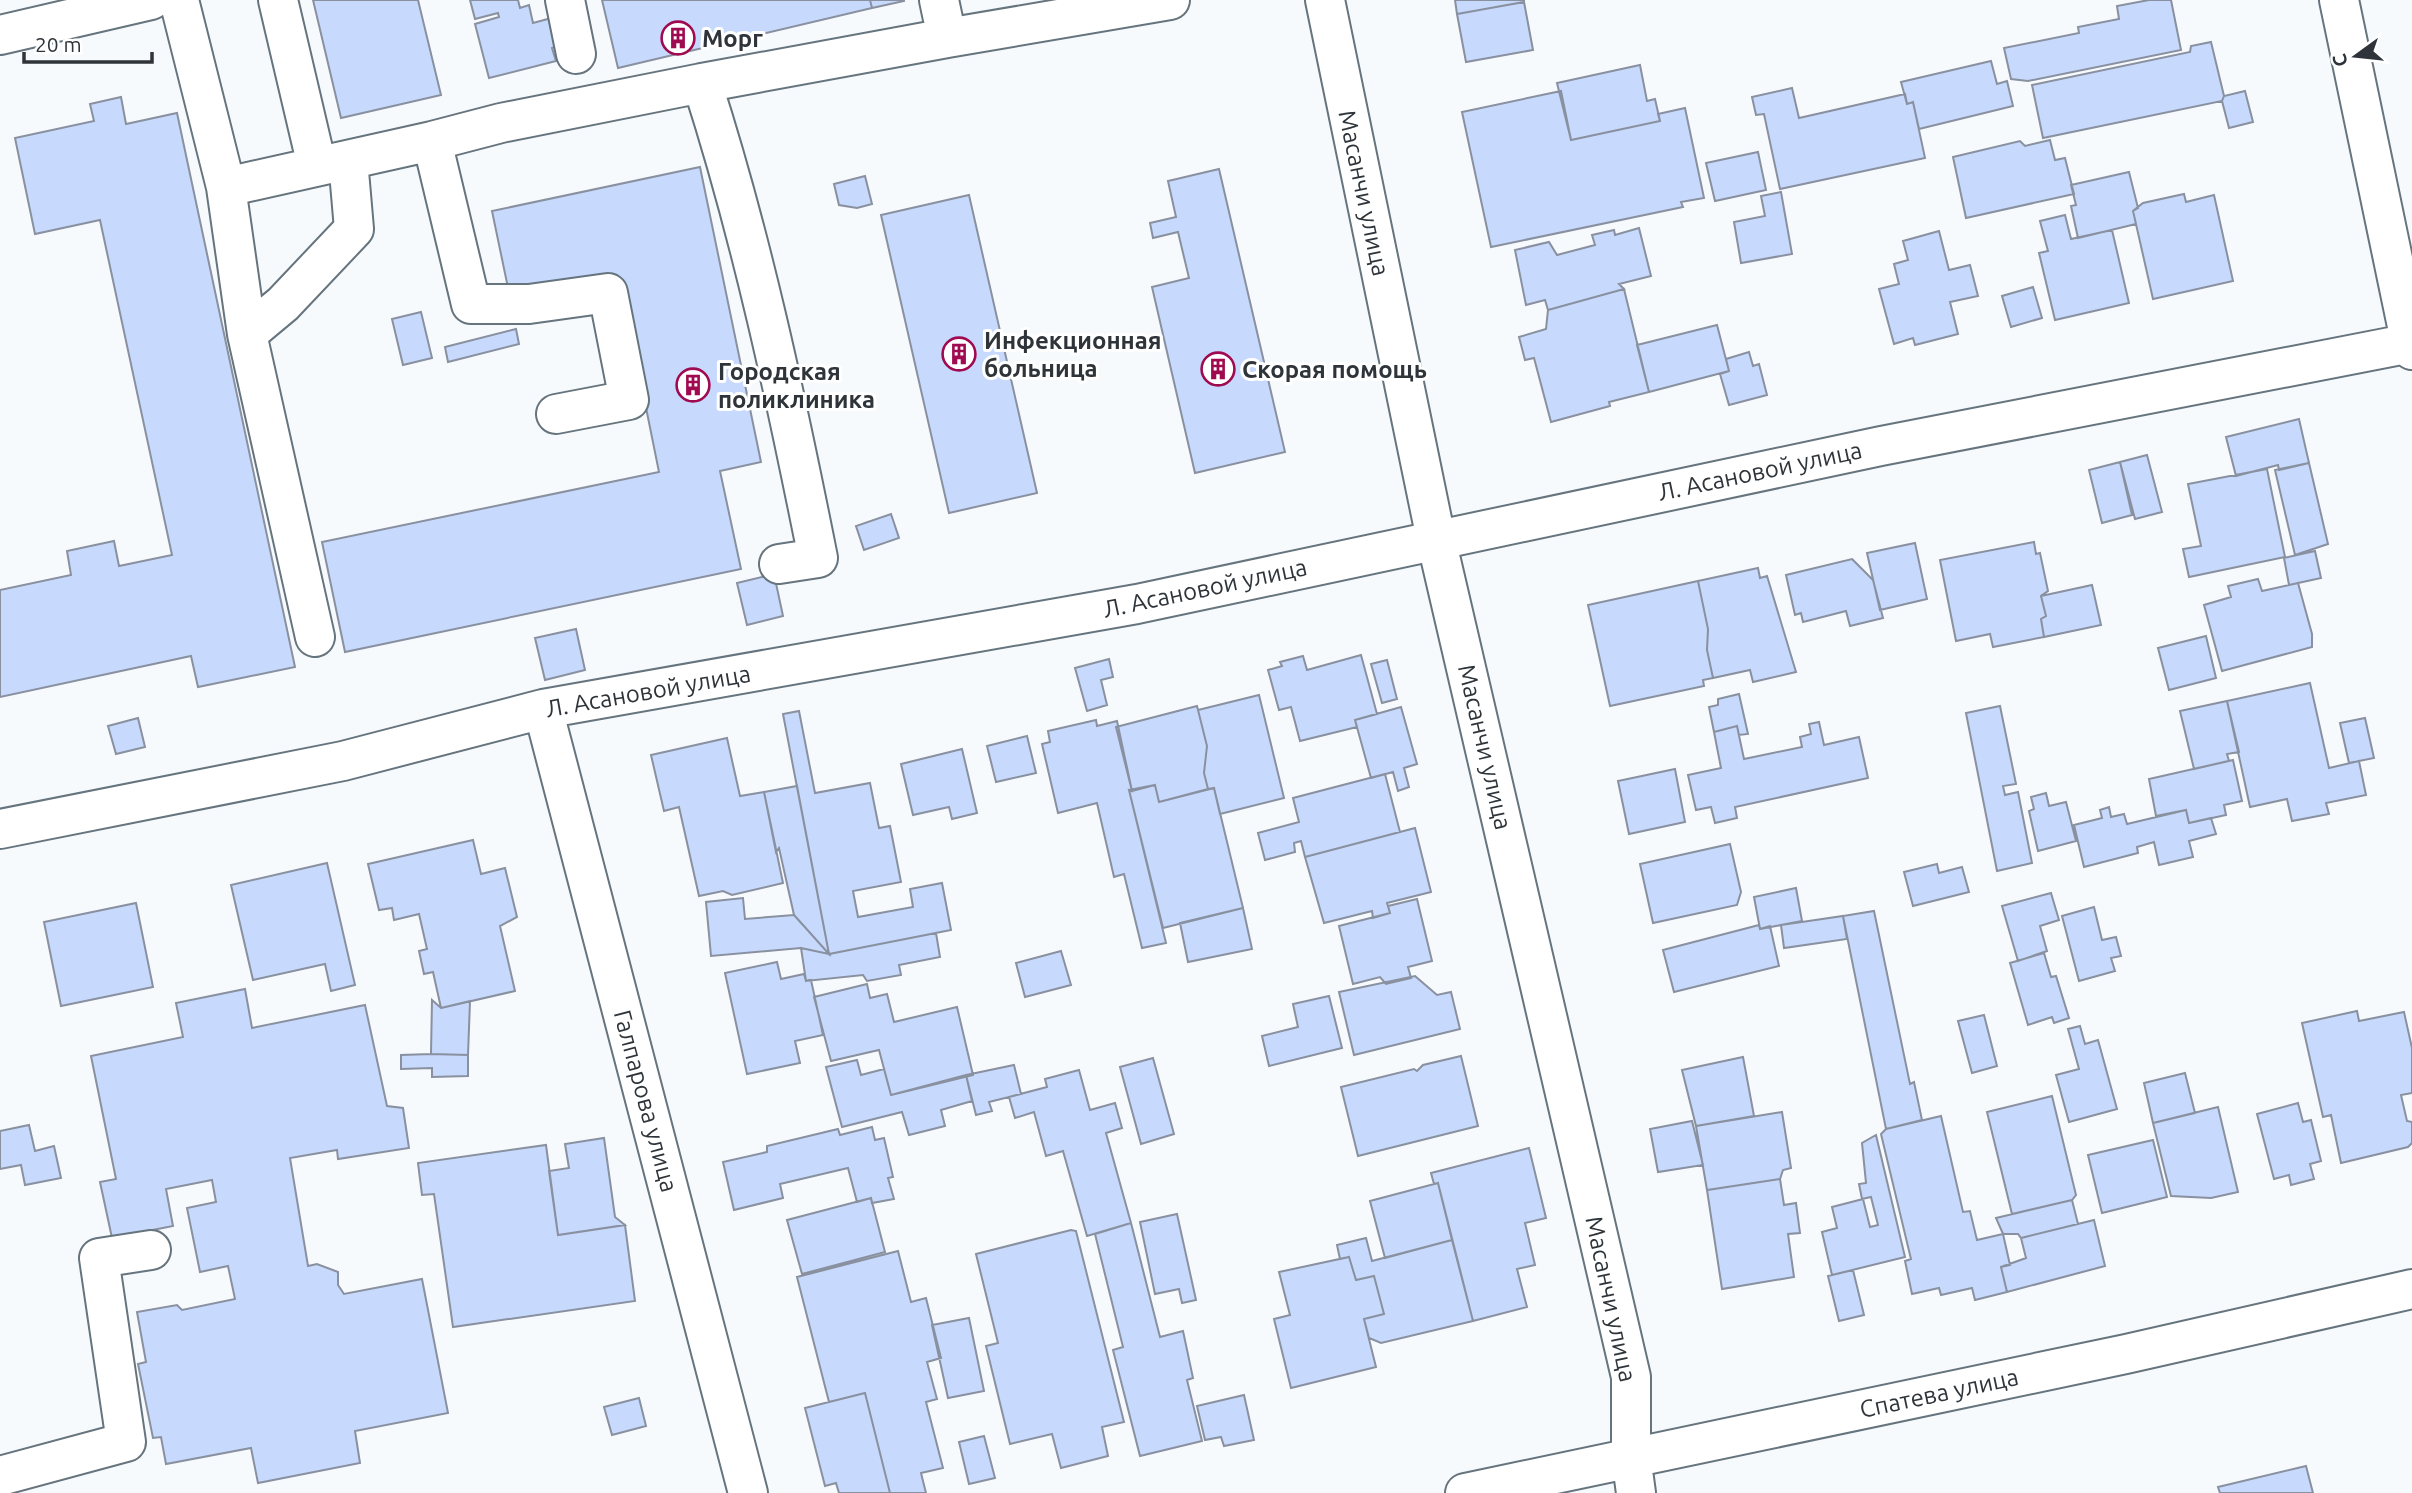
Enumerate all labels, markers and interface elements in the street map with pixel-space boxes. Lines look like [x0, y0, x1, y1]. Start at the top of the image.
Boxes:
building icon: Морг [659, 19, 697, 57]
scale bar [24, 21, 152, 65]
north arrow [2321, 21, 2391, 91]
place label: Морг [702, 25, 763, 52]
text: 20 m [35, 32, 82, 56]
text: С [2327, 52, 2352, 69]
street label: Масанчи улица [1333, 108, 1395, 278]
place label: Инфекционная больница [984, 327, 1162, 382]
building icon: Инфекционная больница [940, 335, 978, 373]
building icon: Скорая помощь [1199, 350, 1237, 388]
place label: Скорая помощь [1242, 356, 1427, 383]
place label: Городская поликлиника [718, 358, 875, 413]
building icon: Городская поликлиника [674, 366, 712, 404]
street label: Л. Асановой улица [1656, 436, 1864, 506]
street label: Л. Асановой улица [1101, 553, 1309, 623]
street label: Л. Асановой улица [543, 660, 753, 722]
street label: Масанчи улица [1453, 662, 1517, 832]
street label: Галпарова улица [609, 1007, 683, 1195]
street label: Масанчи улица [1580, 1214, 1642, 1384]
street label: Спатева улица [1857, 1363, 2021, 1423]

